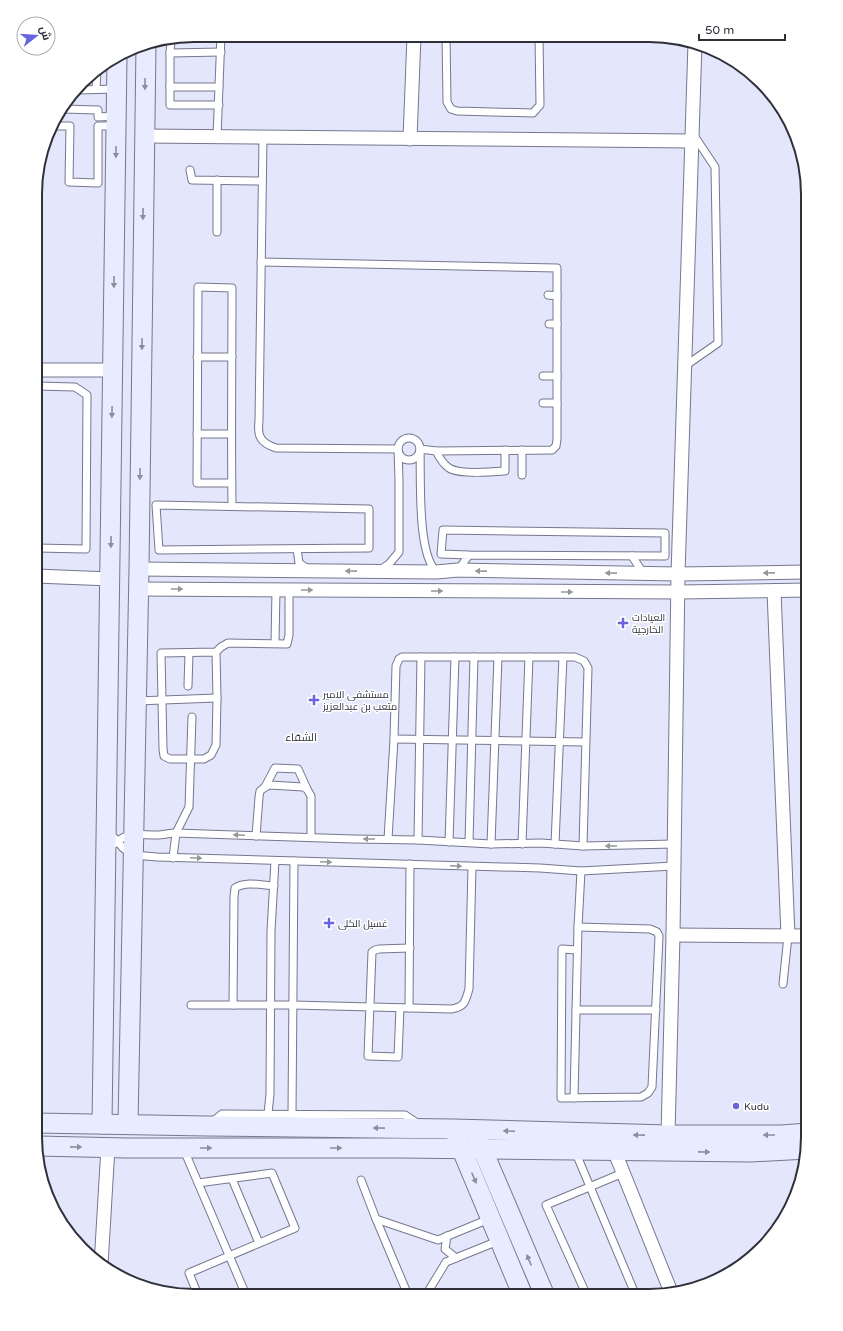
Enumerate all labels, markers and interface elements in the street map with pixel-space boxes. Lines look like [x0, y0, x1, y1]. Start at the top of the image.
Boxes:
north arrow [16, 16, 56, 56]
scale bar [699, 16, 785, 42]
text: 50 m [705, 23, 734, 37]
text: ش [37, 25, 53, 42]
one-way arrow [142, 78, 148, 91]
one-way arrow [113, 146, 119, 159]
one-way arrow [140, 208, 146, 221]
one-way arrow [111, 276, 117, 289]
one-way arrow [139, 338, 145, 351]
one-way arrow [109, 406, 116, 418]
one-way arrow [137, 468, 143, 481]
one-way arrow [108, 536, 114, 549]
one-way arrow [344, 568, 357, 574]
one-way arrow [474, 568, 487, 574]
one-way arrow [604, 570, 617, 576]
one-way arrow [762, 570, 775, 576]
one-way arrow [171, 586, 184, 592]
one-way arrow [301, 587, 314, 593]
one-way arrow [431, 588, 444, 594]
one-way arrow [561, 589, 574, 595]
place label: العيادات الخارجية [632, 612, 665, 636]
marker: العيادات الخارجية [617, 617, 629, 629]
place label: مستشفى الامير متعب بن عبدالعزيز [322, 689, 397, 713]
marker: مستشفى الامير متعب بن عبدالعزيز [308, 694, 320, 706]
district label: الشفاء [285, 731, 317, 744]
one-way arrow [233, 831, 245, 838]
one-way arrow [362, 836, 375, 842]
one-way arrow [604, 843, 617, 849]
one-way arrow [190, 855, 202, 862]
one-way arrow [320, 858, 332, 865]
one-way arrow [450, 863, 462, 870]
marker: غسيل الكلى [323, 917, 335, 929]
place label: غسيل الكلى [338, 918, 388, 930]
marker: Kudu [731, 1101, 741, 1111]
place label: Kudu [744, 1101, 769, 1113]
one-way arrow [372, 1125, 385, 1131]
one-way arrow [503, 1128, 515, 1135]
one-way arrow [632, 1132, 645, 1138]
one-way arrow [762, 1132, 775, 1138]
one-way arrow [70, 1144, 83, 1150]
one-way arrow [200, 1145, 213, 1151]
one-way arrow [330, 1145, 343, 1151]
one-way arrow [698, 1149, 711, 1155]
one-way arrow [471, 1173, 477, 1184]
one-way arrow [526, 1253, 532, 1265]

